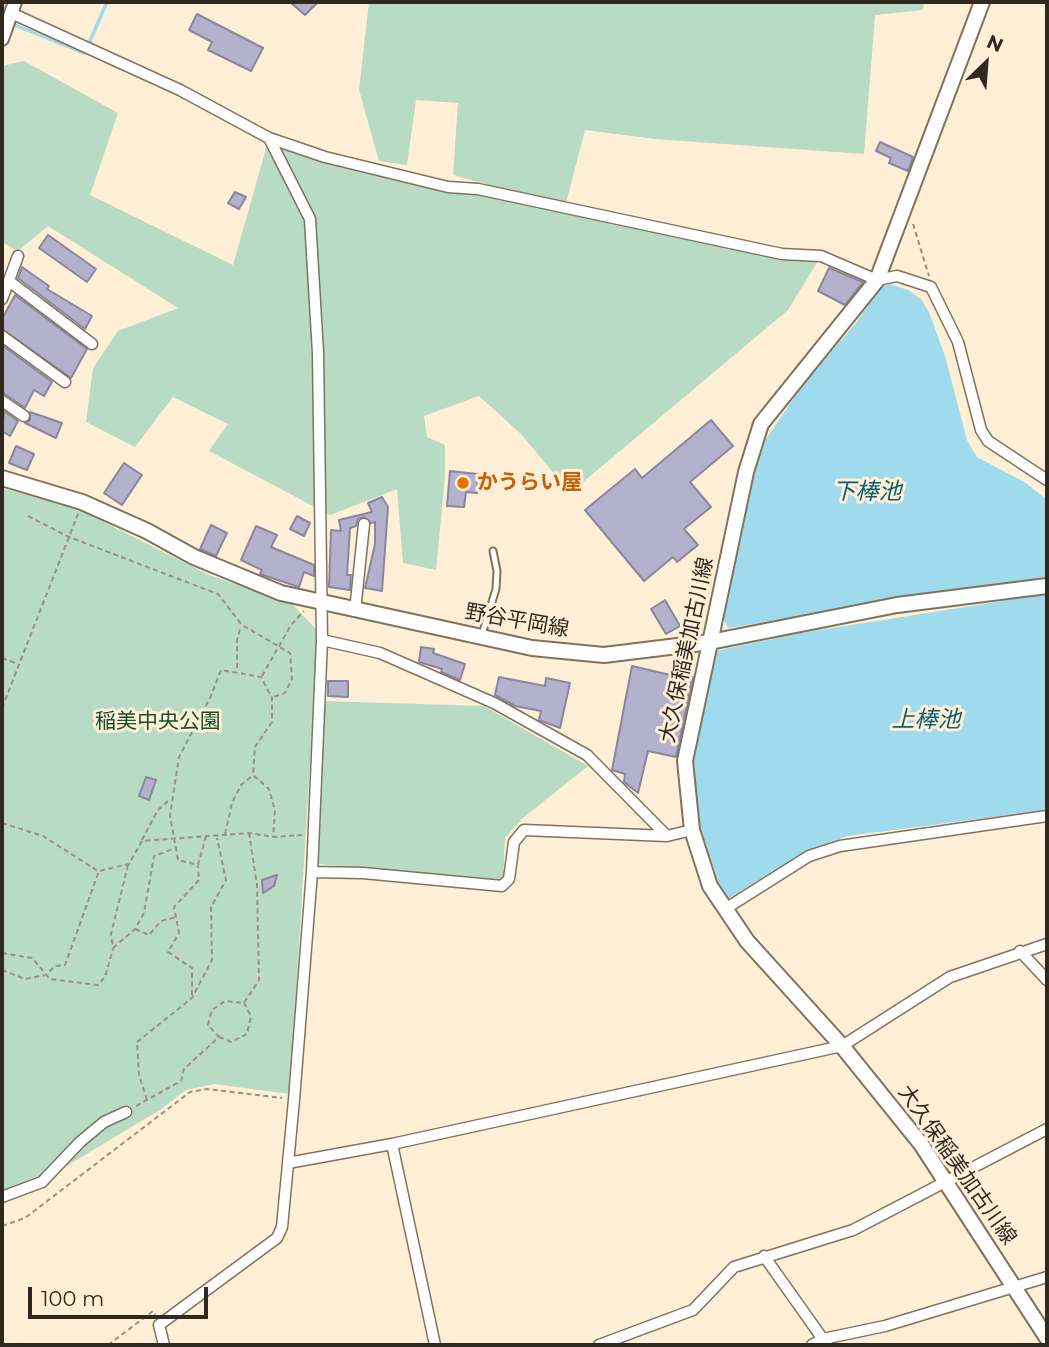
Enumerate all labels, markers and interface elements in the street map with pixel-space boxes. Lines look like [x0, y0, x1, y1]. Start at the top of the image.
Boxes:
north arrow [951, 28, 1021, 98]
text: N [983, 30, 1007, 57]
place label: かうらい屋 [477, 470, 582, 496]
marker: かうらい屋 [455, 475, 471, 491]
water label: 下棒池 [833, 478, 901, 506]
street label: 大久保稲美加古川線 [655, 555, 719, 745]
street label: 野谷平岡線 [463, 599, 571, 643]
water label: 上棒池 [892, 706, 960, 734]
park label: 稲美中央公園 [95, 709, 221, 735]
street label: 大久保稲美加古川線 [892, 1080, 1022, 1250]
scale bar [32, 1274, 212, 1318]
text: 100 m [41, 1286, 104, 1311]

